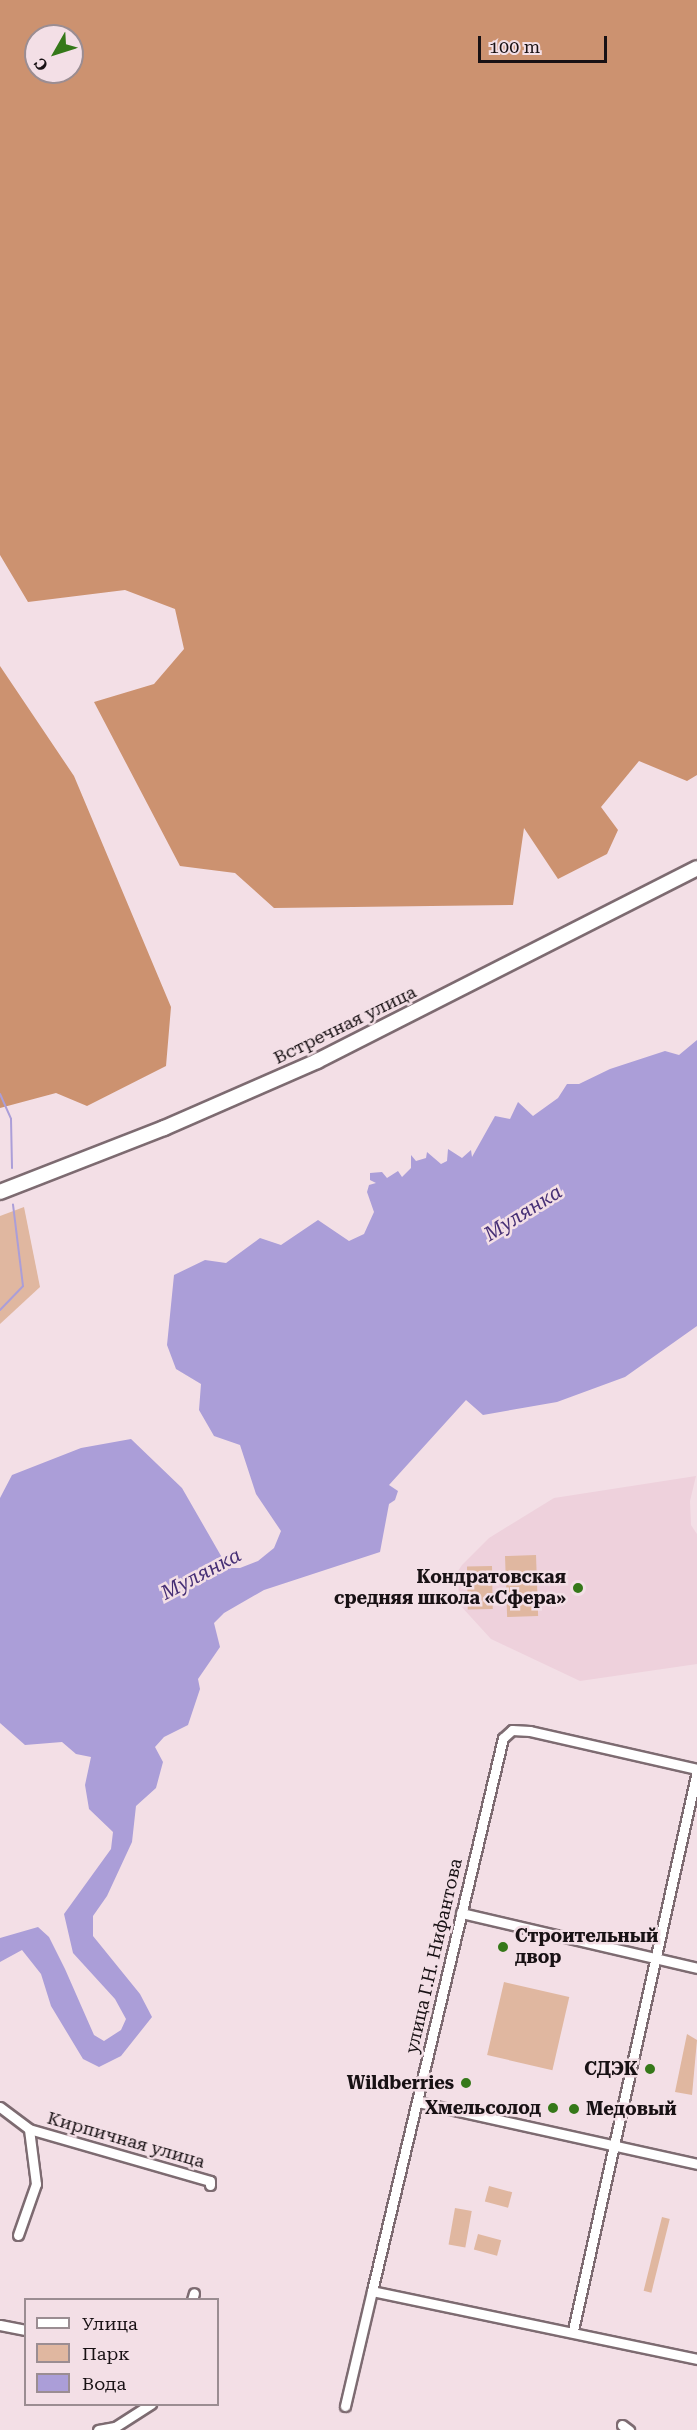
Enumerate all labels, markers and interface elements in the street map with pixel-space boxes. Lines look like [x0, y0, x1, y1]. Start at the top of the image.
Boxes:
north arrow [24, 24, 84, 84]
scale bar [481, 24, 610, 62]
text: 100 m [489, 36, 540, 57]
text: С [30, 54, 52, 75]
street label: Встречная улица [270, 981, 420, 1069]
water label: Мулянка [480, 1180, 566, 1246]
water label: Мулянка [157, 1543, 245, 1605]
place label: Кондратовская средняя школа «Сфера» [334, 1567, 566, 1610]
marker: Кондратовская средняя школа «Сфера» [571, 1581, 585, 1595]
street label: улица Г.Н. Нифантова [401, 1856, 467, 2056]
place label: Строительный двор [515, 1926, 658, 1968]
marker: Строительный двор [496, 1940, 510, 1954]
place label: СДЭК [584, 2058, 638, 2080]
marker: СДЭК [643, 2062, 657, 2076]
place label: Wildberries [347, 2072, 454, 2094]
marker: Wildberries [459, 2076, 473, 2090]
place label: Хмельсолод [425, 2097, 541, 2119]
place label: Медовый [586, 2098, 677, 2120]
marker: Хмельсолод [546, 2101, 560, 2115]
marker: Медовый [567, 2102, 581, 2116]
street label: Кирпичная улица [45, 2107, 207, 2173]
legend [24, 2298, 219, 2406]
text: Улица [82, 2313, 138, 2334]
text: Парк [82, 2343, 130, 2364]
text: Вода [82, 2373, 126, 2394]

